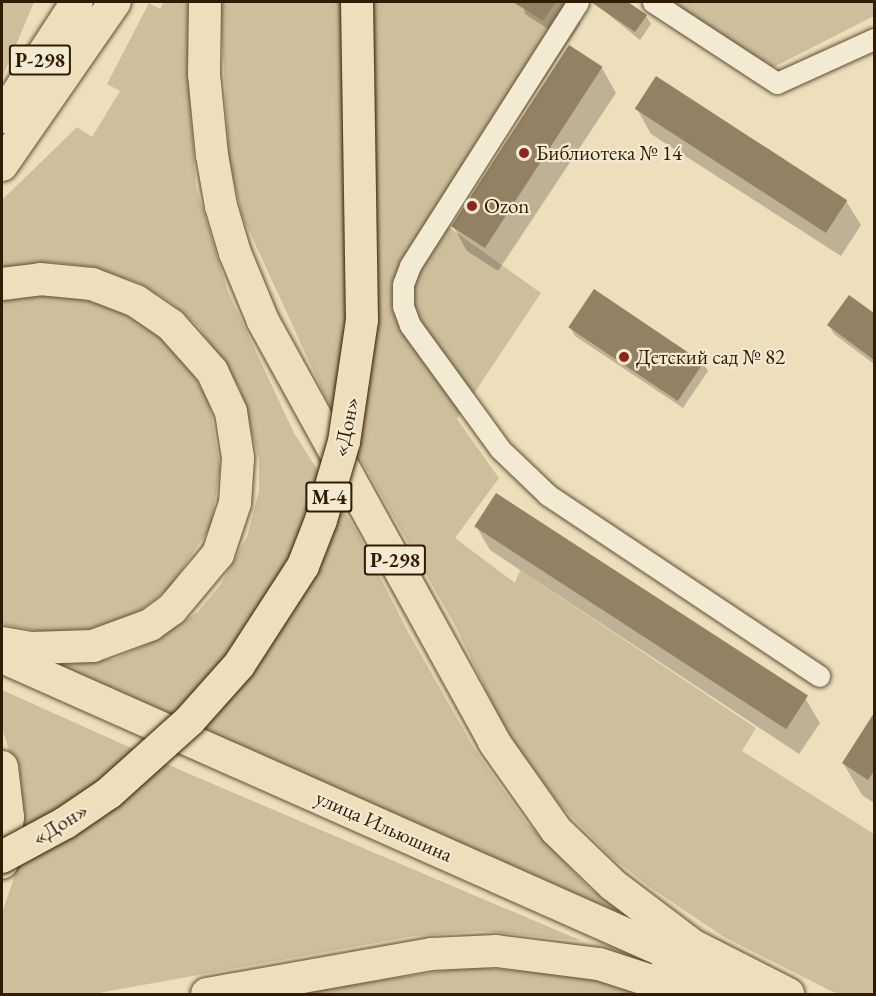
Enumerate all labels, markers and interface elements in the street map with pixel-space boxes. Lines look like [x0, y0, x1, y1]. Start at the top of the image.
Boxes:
road number: Р-298 [9, 43, 72, 77]
place label: Библиотека № 14 [536, 140, 682, 166]
marker: Библиотека № 14 [517, 146, 531, 160]
place label: Ozon [484, 193, 529, 219]
marker: Ozon [465, 199, 479, 213]
place label: Детский сад № 82 [636, 344, 785, 370]
marker: Детский сад № 82 [617, 350, 631, 364]
street label: «Дон» [327, 394, 365, 460]
road number: М-4 [305, 480, 353, 514]
road number: Р-298 [364, 543, 426, 577]
street label: улица Ильюшина [312, 785, 456, 867]
street label: «Дон» [27, 797, 93, 851]

